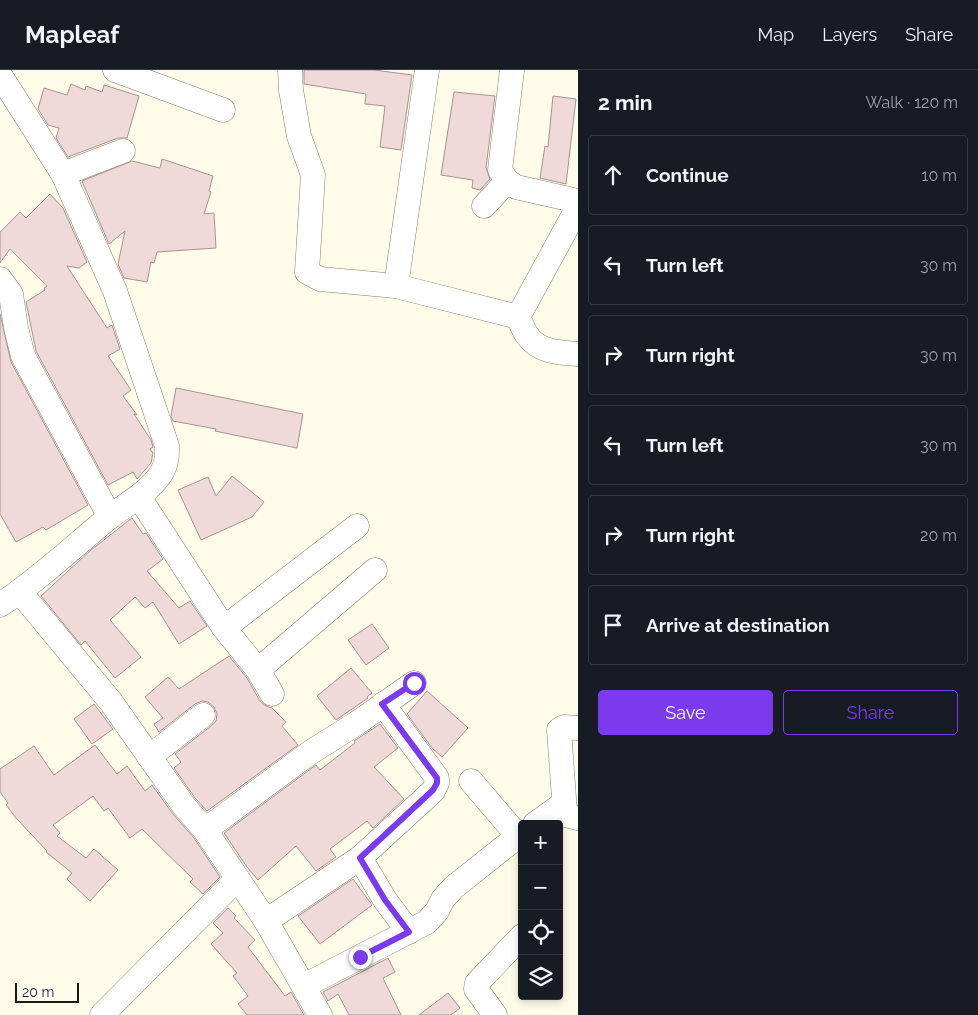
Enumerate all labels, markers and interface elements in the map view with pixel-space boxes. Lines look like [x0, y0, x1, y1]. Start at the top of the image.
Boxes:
text: Mapleaf [25, 20, 119, 49]
text: Map [758, 24, 794, 45]
text: Layers [822, 24, 877, 45]
text: Share [905, 24, 953, 45]
text: 2 min [598, 90, 652, 115]
text: Walk · 120 m [866, 93, 958, 112]
icon: ahead [599, 161, 627, 189]
text: Continue [646, 164, 729, 186]
text: 10 m [922, 166, 957, 185]
icon: left [599, 251, 627, 279]
text: Turn left [646, 254, 723, 276]
text: 30 m [920, 256, 957, 275]
icon: right [599, 341, 627, 369]
text: Turn right [646, 344, 735, 366]
text: 30 m [920, 346, 957, 365]
icon: left [599, 431, 627, 459]
text: Turn left [646, 434, 723, 456]
text: 30 m [920, 436, 957, 455]
icon: right [599, 521, 627, 549]
text: Turn right [646, 524, 735, 546]
text: 20 m [920, 526, 957, 545]
icon: arrive [599, 611, 627, 639]
text: Arrive at destination [646, 614, 830, 636]
route start [403, 672, 426, 695]
button: Save [598, 690, 773, 735]
button: Share [783, 690, 958, 735]
map controls [518, 820, 563, 1000]
button: + [518, 820, 563, 865]
button: − [518, 865, 563, 910]
button: locate [518, 910, 563, 955]
route end [349, 946, 372, 969]
button: layers [518, 955, 563, 1000]
scale bar [15, 980, 79, 1003]
text: 20 m [22, 984, 54, 1000]

